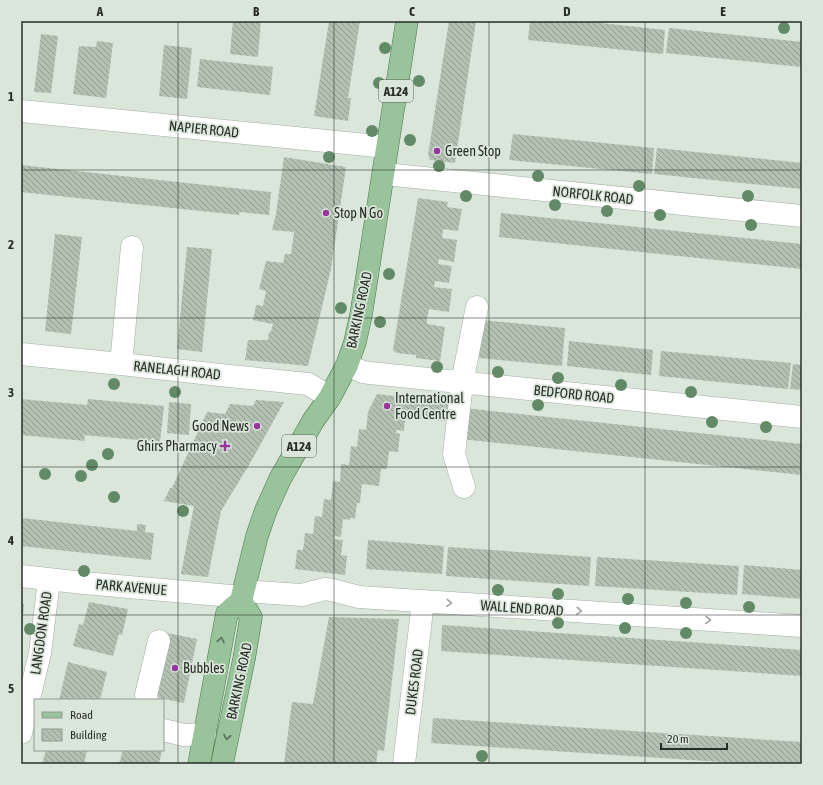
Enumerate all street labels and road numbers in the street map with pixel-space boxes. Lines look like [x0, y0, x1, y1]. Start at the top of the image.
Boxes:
road number: A124 [379, 80, 413, 102]
street label: NAPIER ROAD [168, 117, 240, 141]
street label: NORFOLK ROAD [552, 183, 634, 207]
street label: BARKING ROAD [343, 270, 375, 350]
street label: RANELAGH ROAD [133, 357, 222, 383]
street label: BEDFORD ROAD [533, 382, 615, 406]
road number: A124 [282, 435, 316, 457]
street label: PARK AVENUE [95, 576, 167, 598]
street label: LANGDON ROAD [27, 590, 55, 676]
street label: WALL END ROAD [480, 597, 564, 619]
street label: BARKING ROAD [223, 641, 255, 721]
street label: DUKES ROAD [402, 648, 426, 716]

